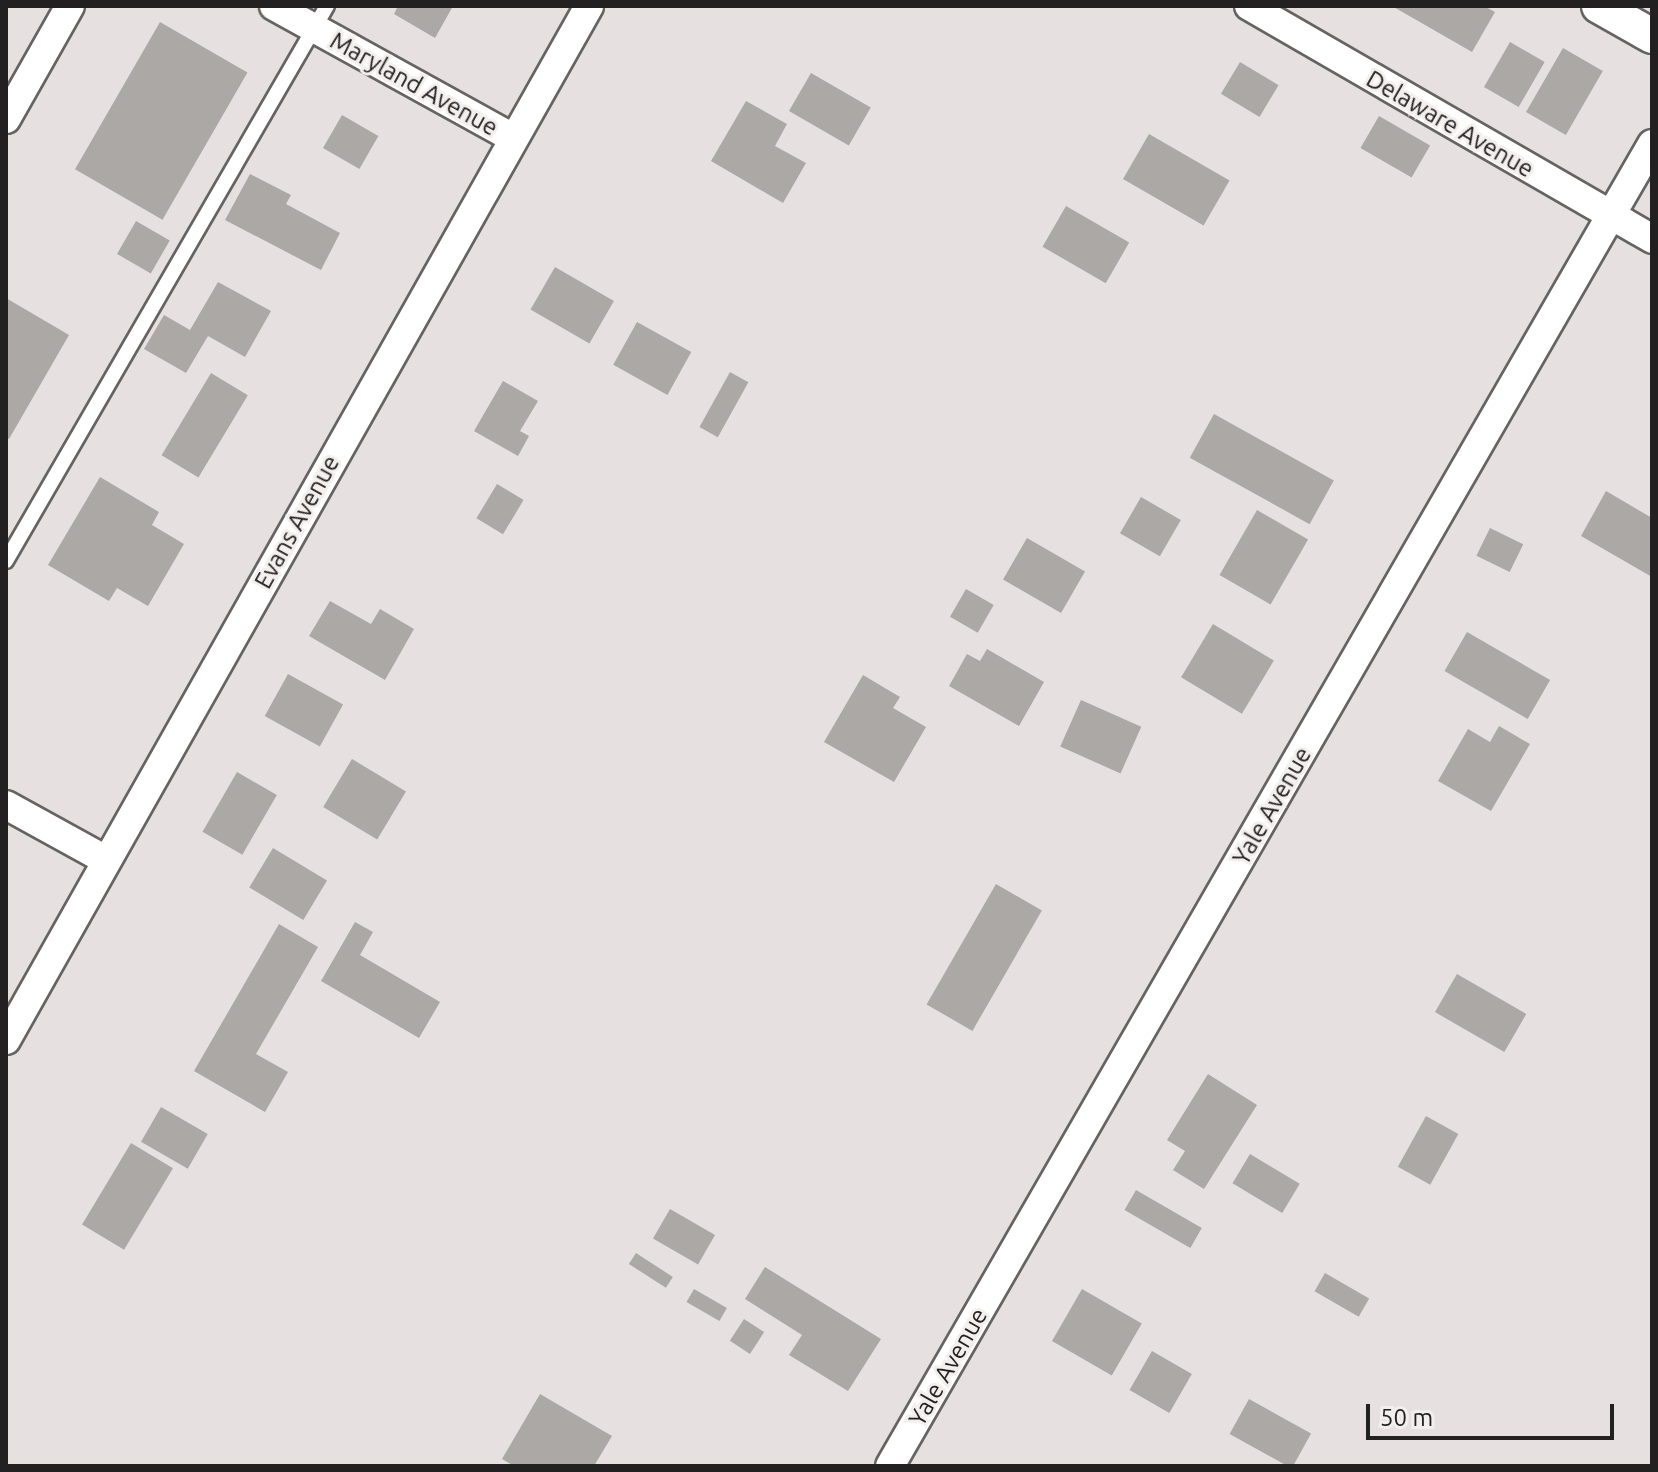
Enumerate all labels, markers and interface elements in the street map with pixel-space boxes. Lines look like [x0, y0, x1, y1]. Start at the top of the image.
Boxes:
street label: Maryland Avenue [325, 26, 503, 142]
street label: Delaware Avenue [1361, 64, 1539, 184]
street label: Evans Avenue [249, 450, 345, 594]
street label: Yale Avenue [1227, 742, 1317, 870]
street label: Yale Avenue [903, 1303, 993, 1431]
scale bar [1370, 1388, 1618, 1438]
text: 50 m [1380, 1404, 1433, 1431]

